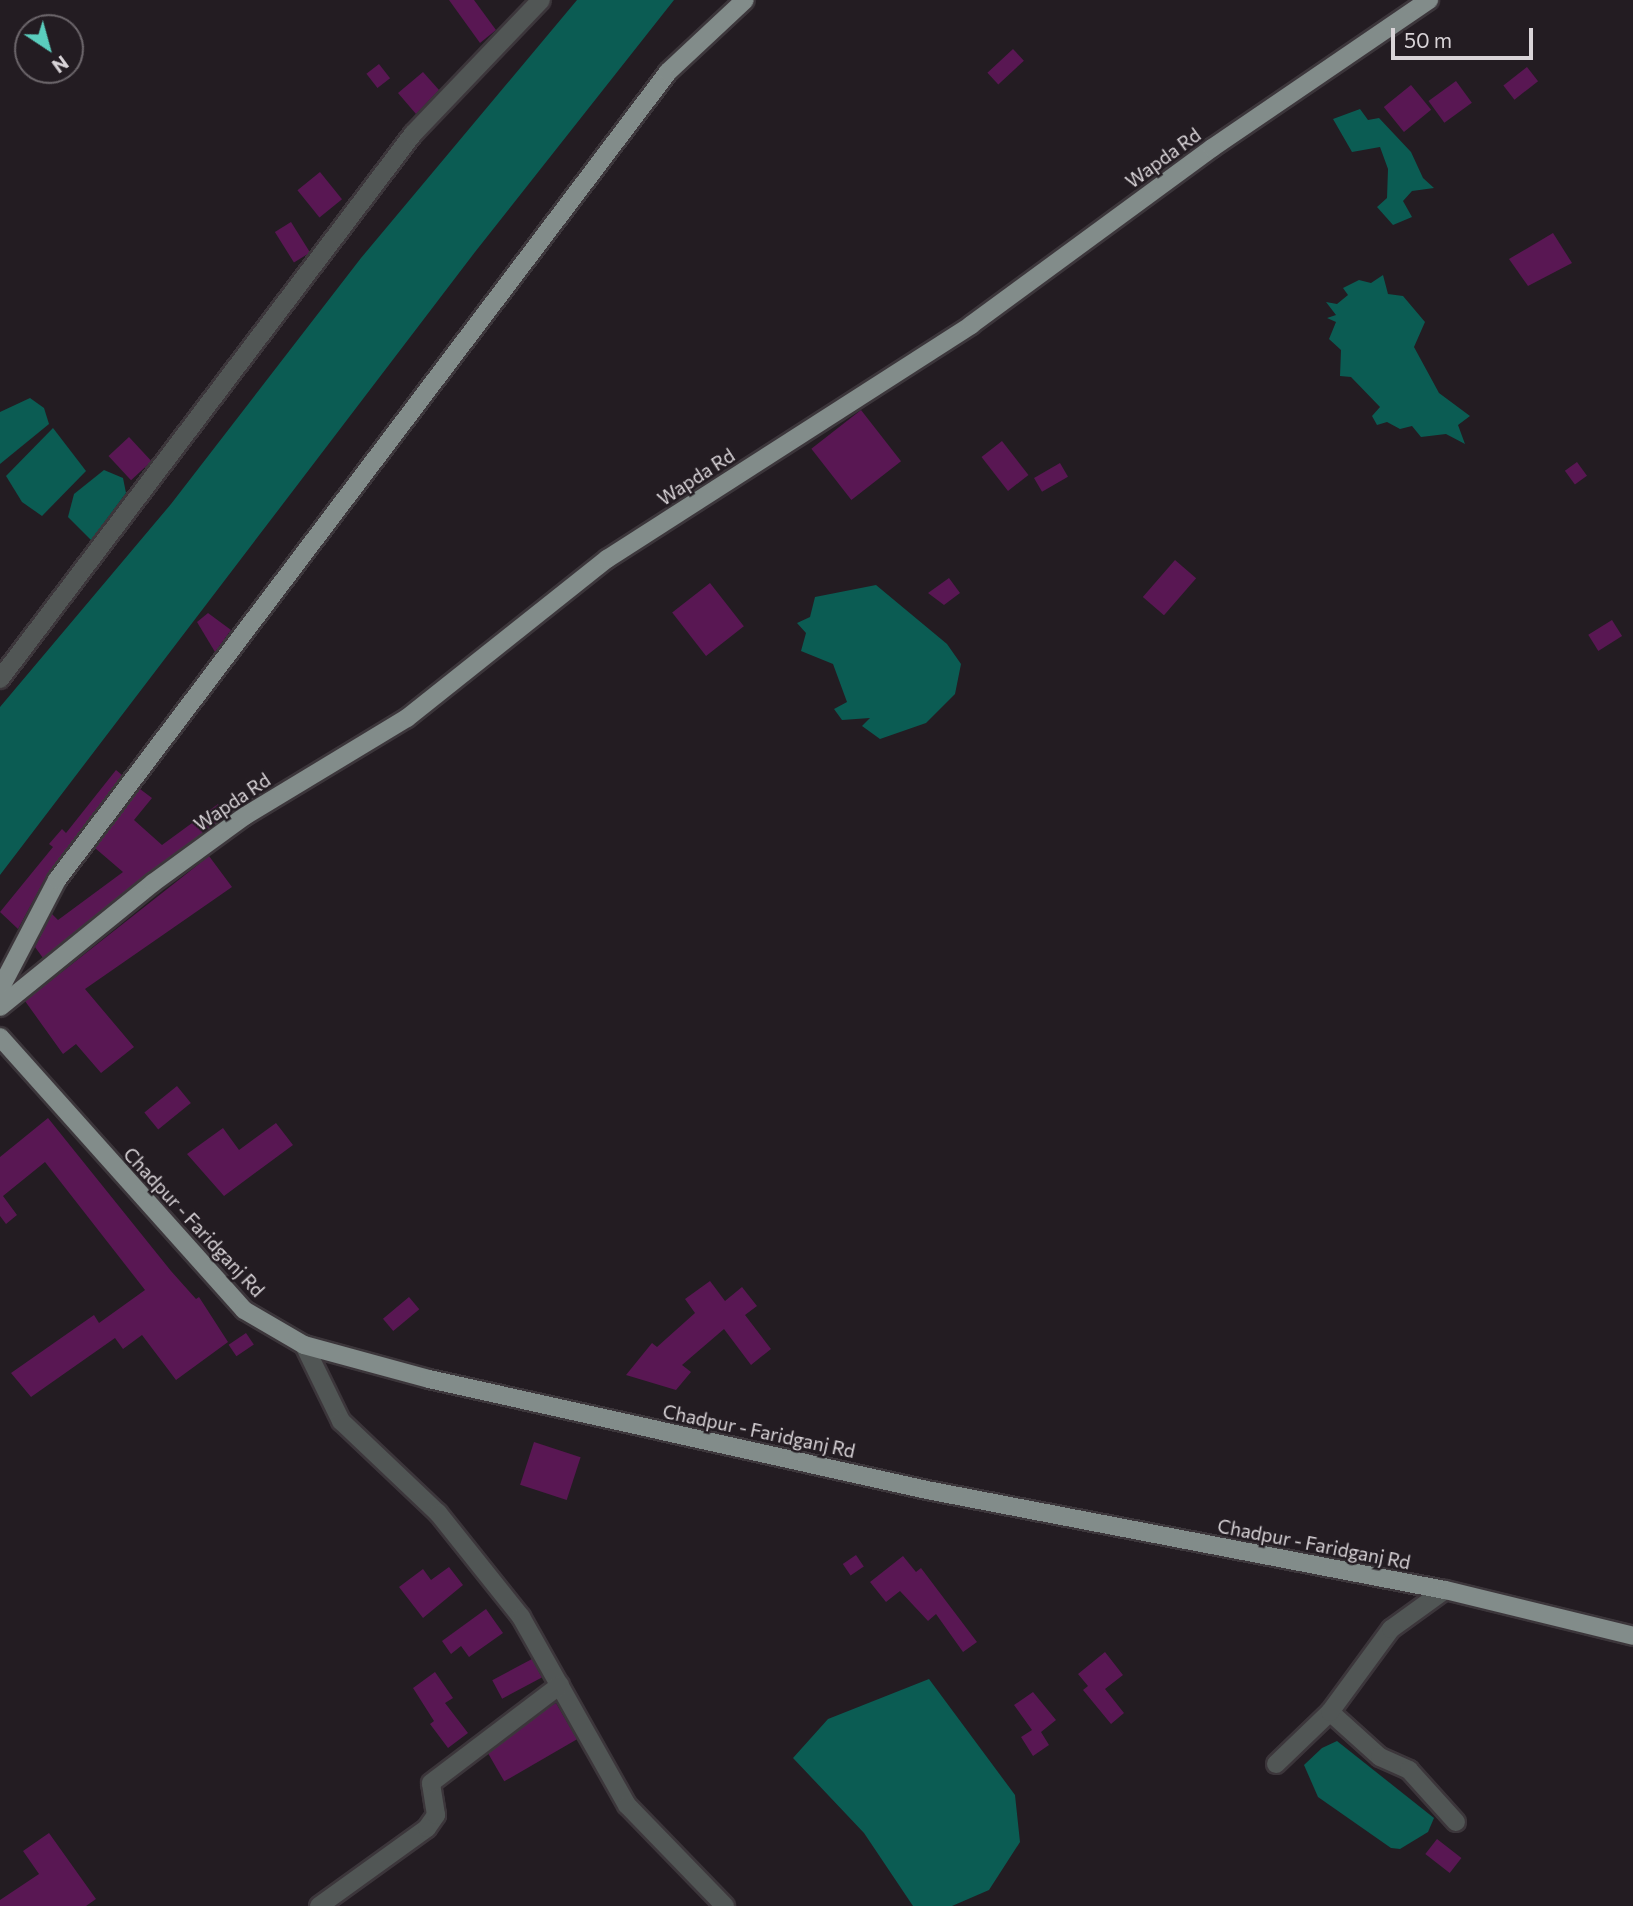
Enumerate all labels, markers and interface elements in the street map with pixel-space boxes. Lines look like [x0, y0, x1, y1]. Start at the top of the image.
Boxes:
north arrow [14, 14, 84, 84]
scale bar [1395, 14, 1537, 58]
text: 50 m [1404, 27, 1452, 52]
text: N [48, 51, 73, 78]
street label: Wapda Rd [1121, 123, 1205, 193]
street label: Wapda Rd [653, 444, 739, 510]
street label: Wapda Rd [189, 768, 275, 836]
street label: Chadpur - Faridganj Rd [119, 1143, 269, 1301]
street label: Chadpur - Faridganj Rd [661, 1399, 857, 1463]
street label: Chadpur - Faridganj Rd [1216, 1514, 1412, 1574]

